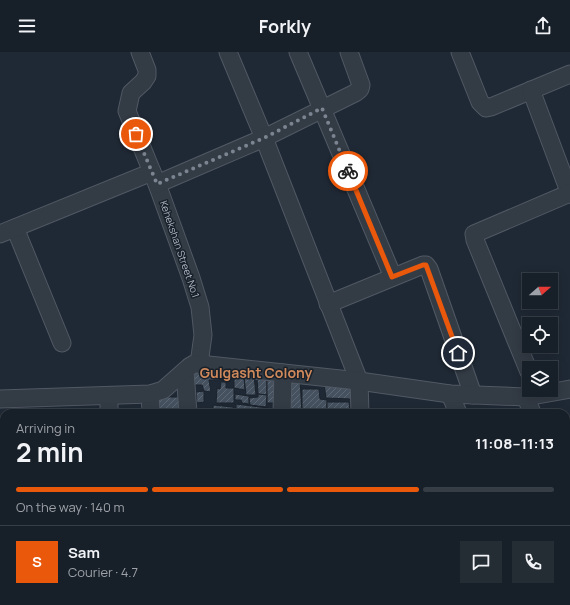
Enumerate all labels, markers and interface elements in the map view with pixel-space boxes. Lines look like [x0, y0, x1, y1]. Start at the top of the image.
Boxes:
text: Forkly [259, 14, 311, 38]
icon: menu [16, 15, 38, 37]
icon: share [532, 15, 554, 37]
pin [119, 117, 153, 151]
icon: bag [125, 123, 147, 145]
courier [328, 151, 368, 191]
icon: bike [337, 160, 359, 182]
street label: Kehekshan Street No.1 [157, 199, 203, 299]
north arrow [522, 273, 558, 309]
map controls [522, 273, 558, 397]
button: locate [522, 317, 558, 353]
pin [441, 336, 475, 370]
icon: home [447, 342, 469, 364]
button: layers [522, 361, 558, 397]
district label: Gulgasht Colony [200, 363, 313, 382]
text: Arriving in [16, 419, 75, 437]
text: 11:08–11:13 [475, 433, 554, 454]
text: 2 min [16, 434, 84, 470]
text: On the way · 140 m [16, 498, 125, 516]
button: chat [460, 541, 502, 583]
button: phone [512, 541, 554, 583]
text: Sam [68, 542, 100, 563]
text: S [32, 551, 42, 572]
text: Courier · 4.7 [68, 563, 138, 581]

